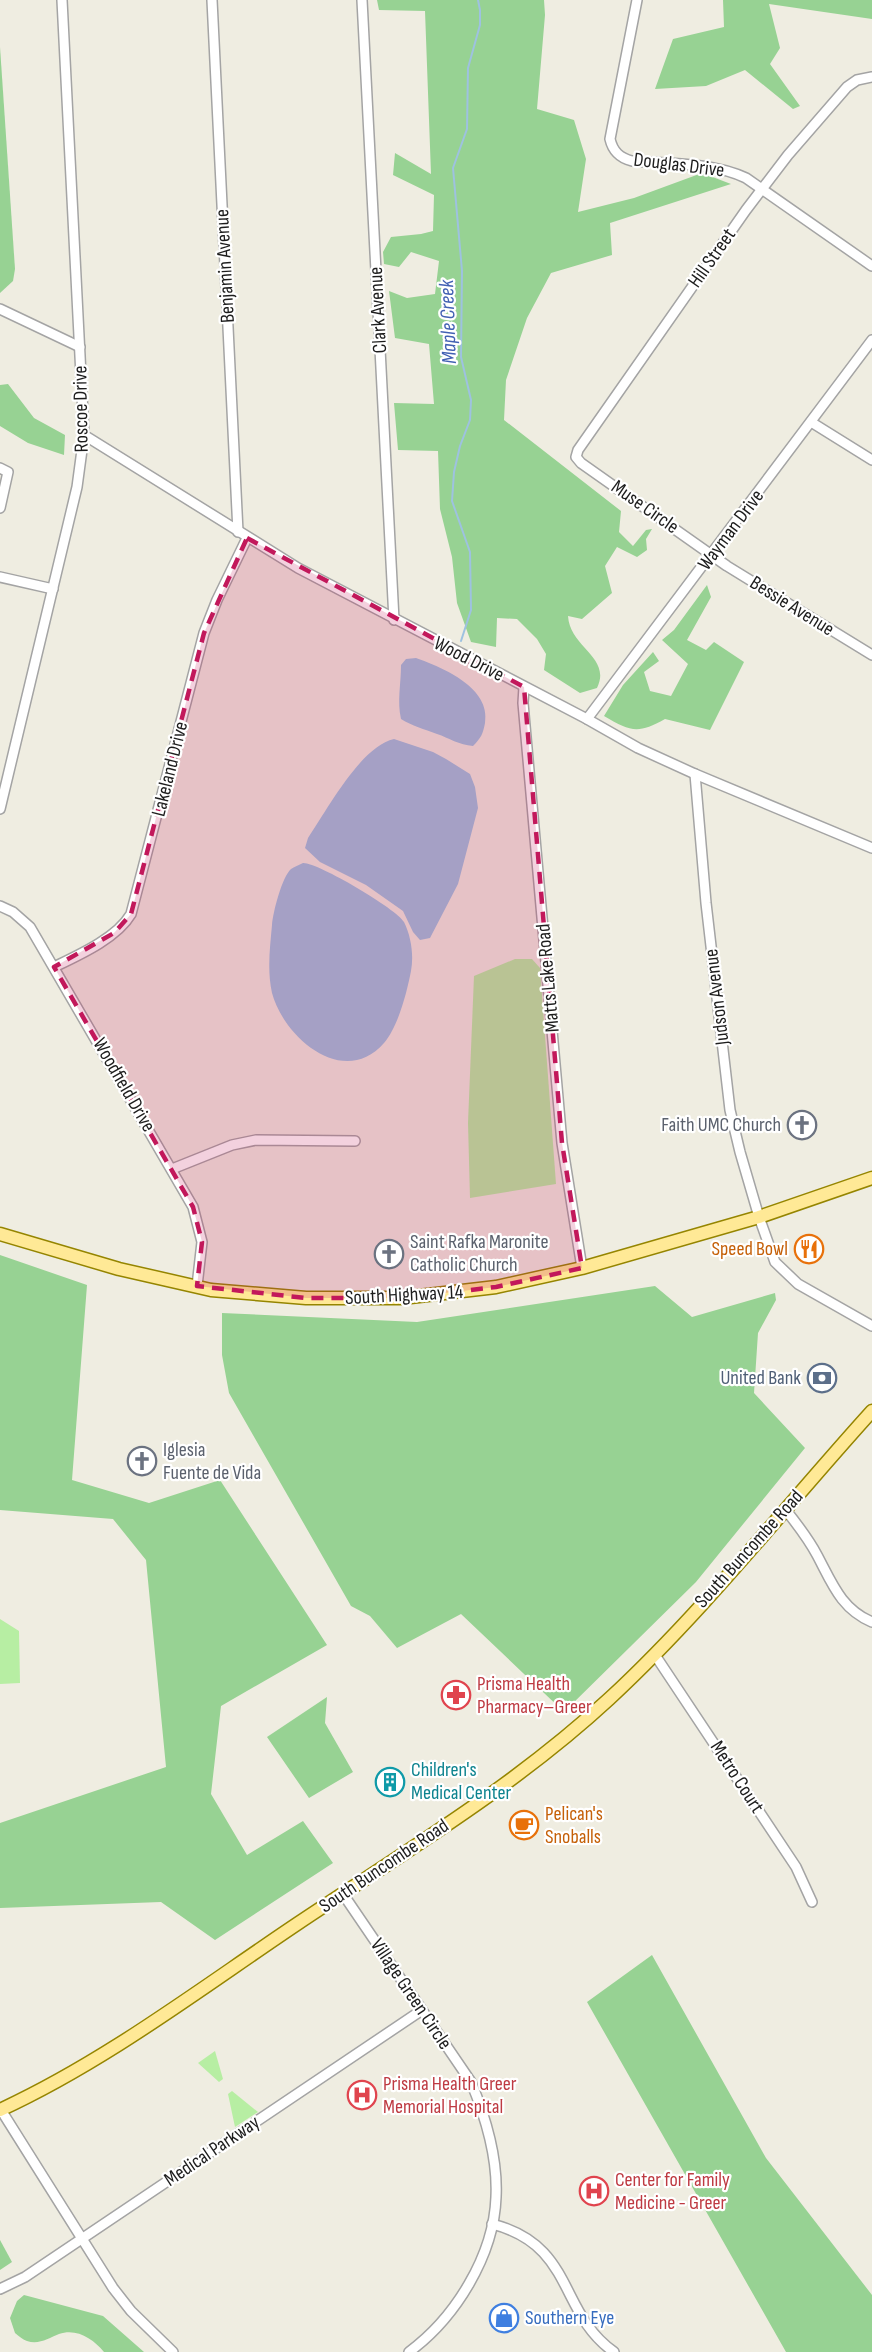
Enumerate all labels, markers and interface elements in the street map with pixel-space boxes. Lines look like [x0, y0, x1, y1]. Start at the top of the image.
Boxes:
street label: Douglas Drive [632, 148, 726, 182]
street label: Benjamin Avenue [210, 208, 240, 324]
street label: Hill Street [683, 224, 741, 292]
street label: Clark Avenue [364, 266, 392, 354]
water label: Maple Creek [434, 278, 462, 365]
street label: Roscoe Drive [68, 365, 94, 453]
street label: Muse Circle [606, 475, 684, 539]
street label: Wayman Drive [693, 485, 769, 575]
street label: Bessie Avenue [745, 571, 839, 641]
street label: Wood Drive [430, 631, 508, 687]
street label: Lakeland Drive [147, 719, 193, 819]
street label: Matts Lake Road [531, 923, 565, 1033]
street label: Judson Avenue [699, 947, 735, 1048]
street label: Woodfield Drive [87, 1034, 161, 1136]
church icon: Faith UMC Church [786, 1109, 818, 1141]
place label: Faith UMC Church [661, 1113, 781, 1137]
place label: Saint Rafka Maronite Catholic Church [410, 1230, 549, 1277]
restaurant icon: Speed Bowl [793, 1233, 825, 1265]
place label: Speed Bowl [712, 1237, 788, 1261]
church icon: Saint Rafka Maronite Catholic Church [373, 1238, 405, 1270]
street label: South Highway 14 [344, 1280, 464, 1310]
bank icon: United Bank [806, 1362, 838, 1394]
place label: United Bank [720, 1366, 801, 1390]
place label: Iglesia Fuente de Vida [163, 1438, 261, 1485]
church icon: Iglesia Fuente de Vida [126, 1445, 158, 1477]
street label: South Buncombe Road [690, 1485, 808, 1613]
place label: Prisma Health Pharmacy–Greer [477, 1672, 592, 1719]
pharmacy icon: Prisma Health Pharmacy–Greer [440, 1679, 472, 1711]
street label: Metro Court [705, 1736, 769, 1818]
place label: Children's Medical Center [411, 1758, 512, 1805]
building icon: Children's Medical Center [374, 1766, 406, 1798]
place label: Pelican's Snoballs [545, 1802, 603, 1849]
cafe icon: Pelican's Snoballs [508, 1809, 540, 1841]
street label: South Buncombe Road [315, 1814, 453, 1918]
street label: Village Green Circle [365, 1934, 457, 2054]
place label: Prisma Health Greer Memorial Hospital [383, 2072, 517, 2119]
hospital icon: Prisma Health Greer Memorial Hospital [346, 2079, 378, 2111]
street label: Medical Parkway [160, 2110, 264, 2192]
place label: Center for Family Medicine - Greer [615, 2168, 730, 2215]
hospital icon: Center for Family Medicine - Greer [578, 2175, 610, 2207]
shop icon: Southern Eye [488, 2302, 520, 2334]
place label: Southern Eye [525, 2306, 614, 2330]

